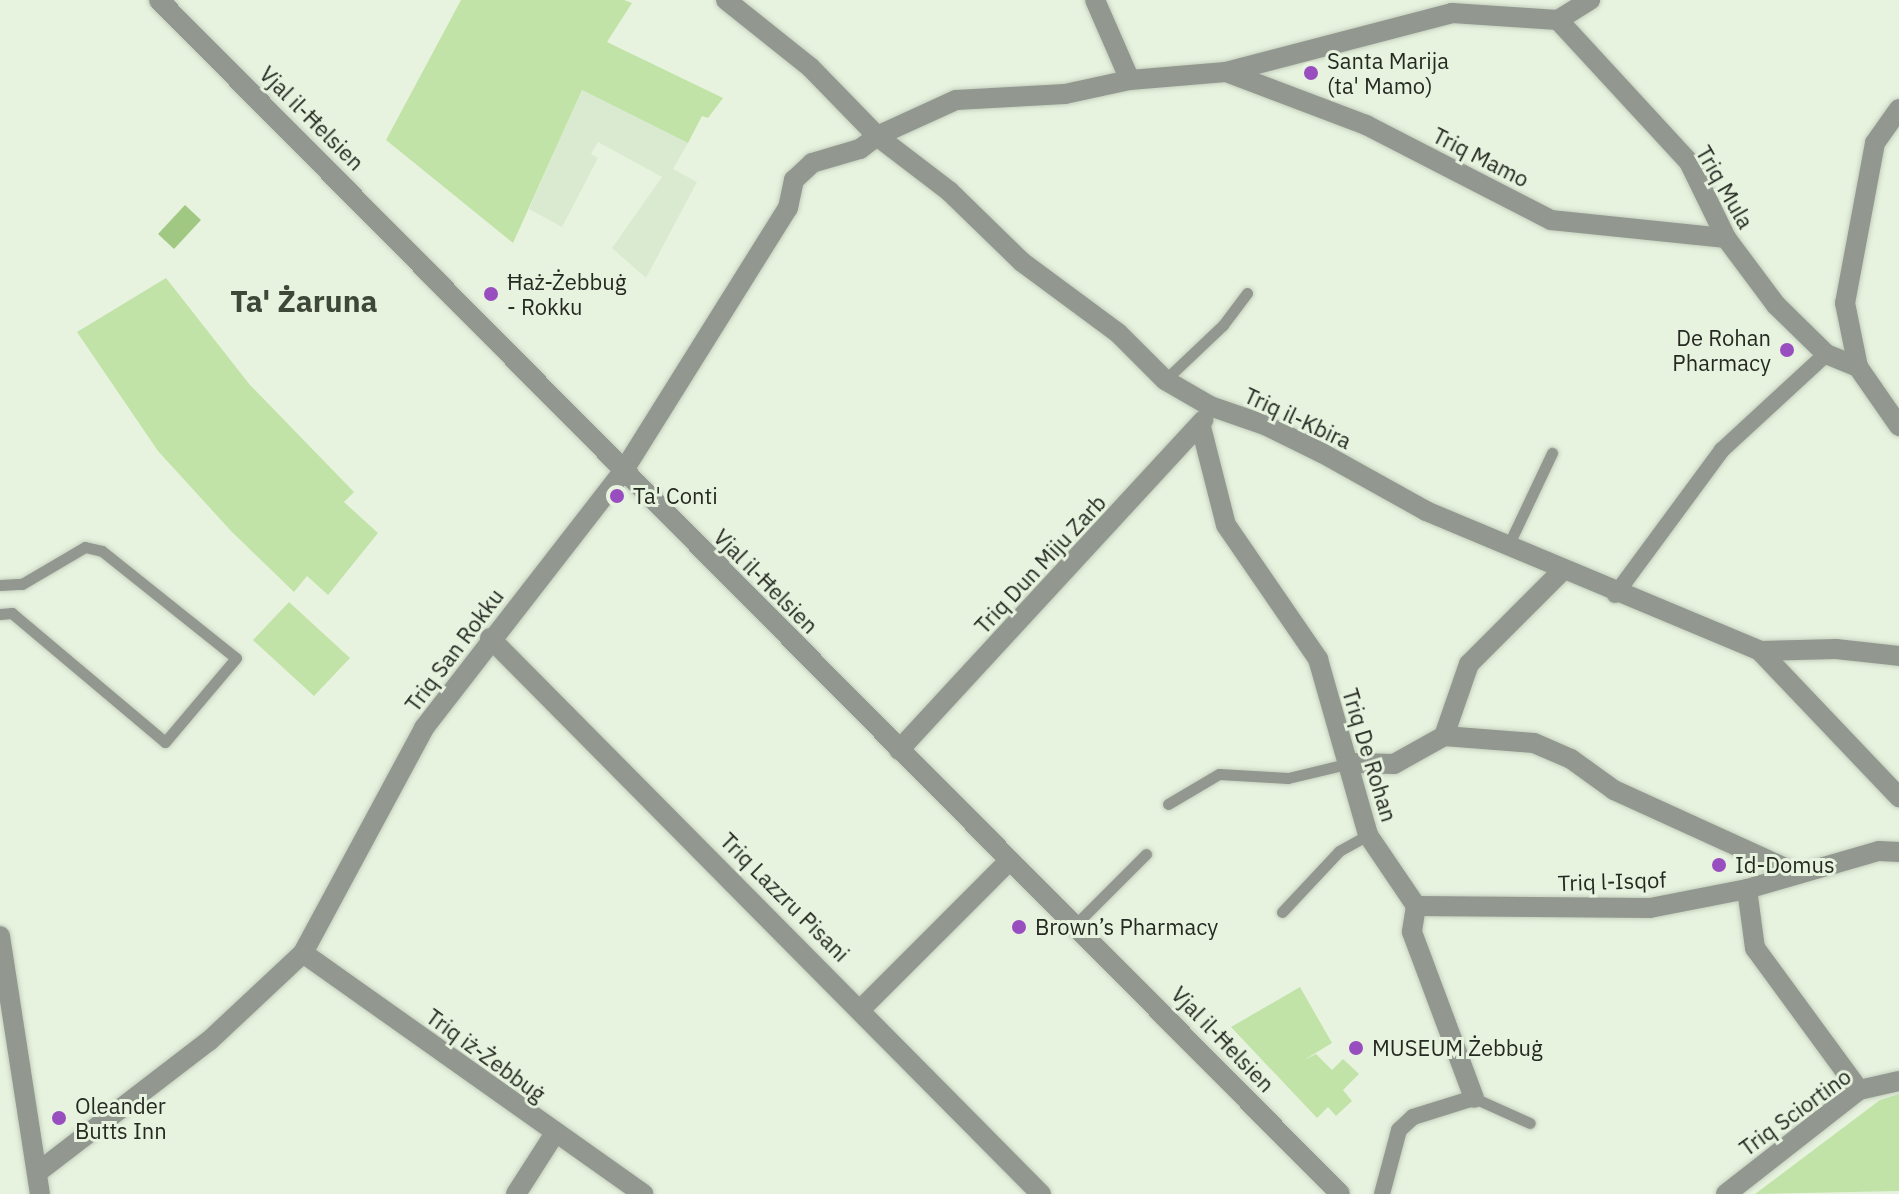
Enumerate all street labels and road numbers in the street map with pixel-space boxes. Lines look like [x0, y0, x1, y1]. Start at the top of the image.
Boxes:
street label: Vjal il-Ħelsien [254, 60, 370, 176]
street label: Triq Mamo [1429, 122, 1533, 192]
street label: Triq Mula [1691, 141, 1759, 233]
street label: Triq il-Kbira [1240, 382, 1356, 454]
street label: Triq Dun Miju Zarb [969, 489, 1111, 639]
street label: Vjal il-Ħelsien [708, 523, 824, 639]
street label: Triq San Rokku [399, 583, 509, 717]
street label: Triq De Rohan [1337, 685, 1403, 825]
street label: Triq Lazzru Pisani [715, 827, 855, 967]
street label: Triq l-Isqof [1557, 866, 1667, 896]
street label: Vjal il-Ħelsien [1166, 981, 1280, 1097]
street label: Triq iż-Żebbuġ [421, 1003, 551, 1107]
street label: Triq Sciortino [1734, 1063, 1856, 1161]

